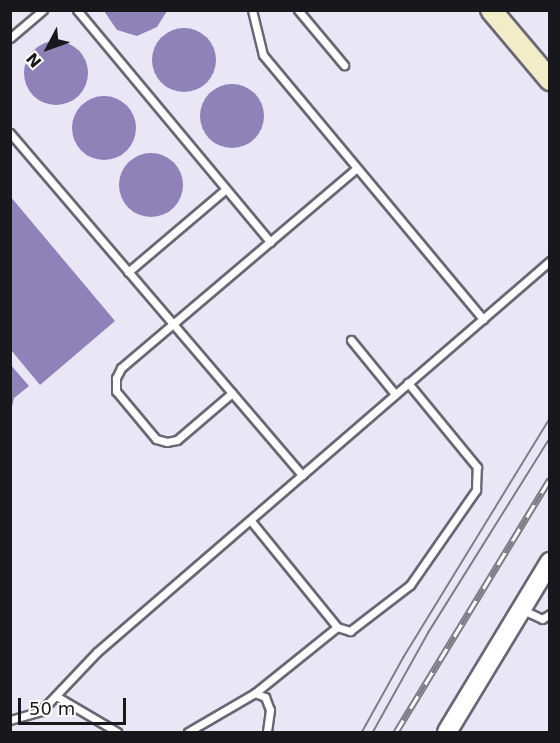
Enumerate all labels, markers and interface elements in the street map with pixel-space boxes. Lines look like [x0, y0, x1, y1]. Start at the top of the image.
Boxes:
north arrow [18, 18, 78, 78]
text: N [22, 49, 46, 71]
scale bar [21, 686, 129, 724]
text: 50 m [29, 698, 75, 719]

